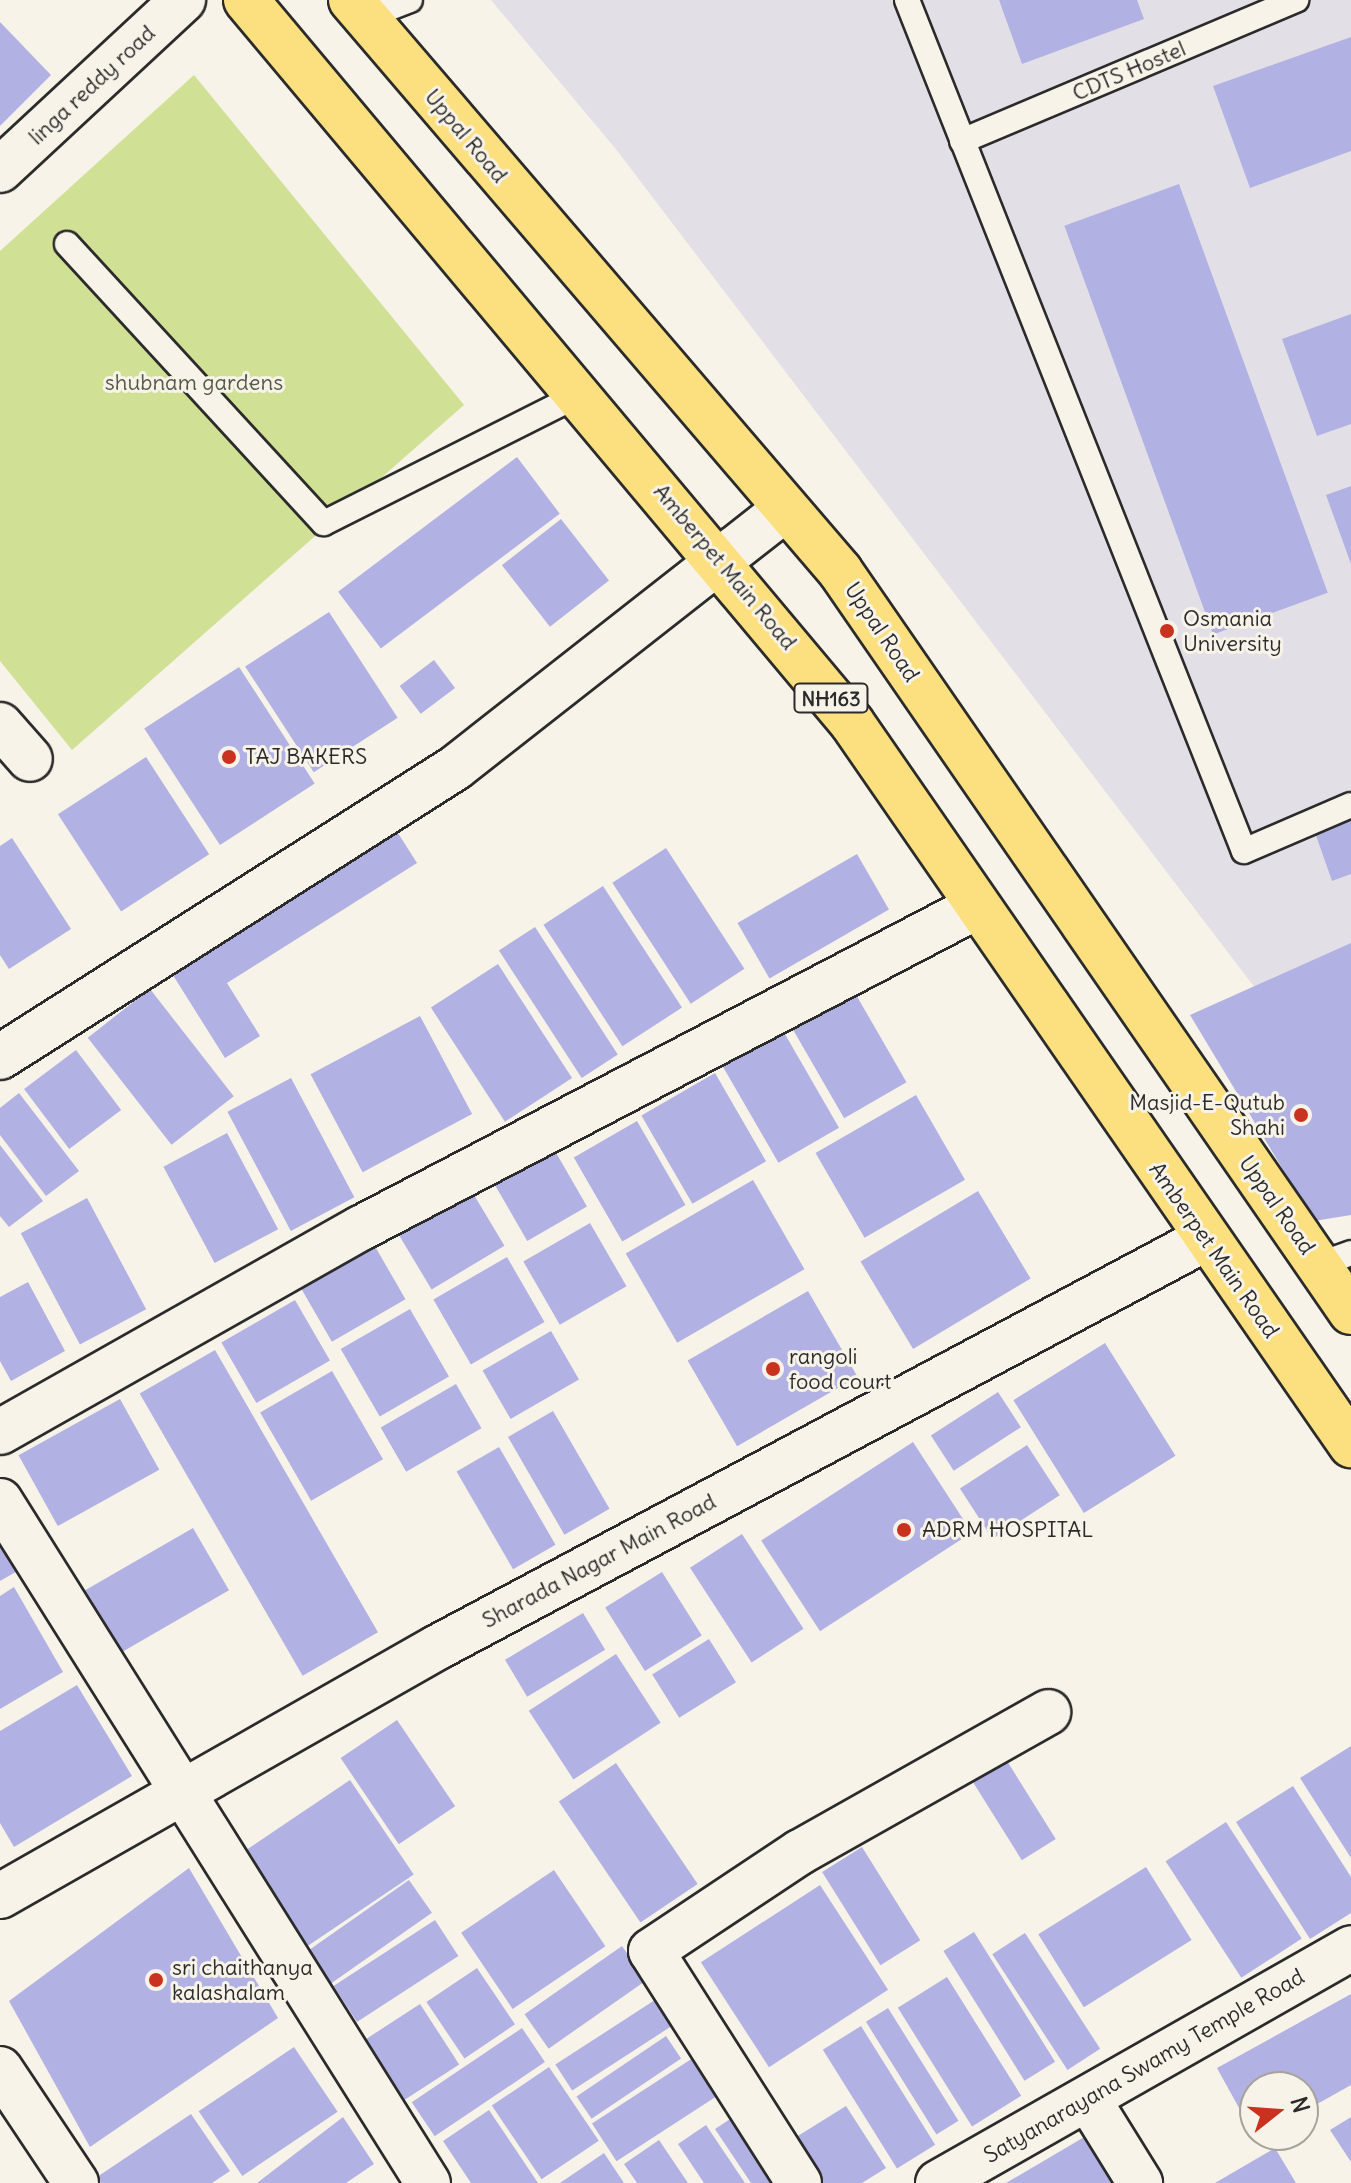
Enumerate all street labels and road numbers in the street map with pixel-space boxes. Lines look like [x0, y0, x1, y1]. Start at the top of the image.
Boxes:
street label: linga reddy road [23, 20, 161, 150]
street label: CDTS Hostel [1068, 35, 1190, 107]
street label: Uppal Road [419, 84, 513, 188]
street label: Amberpet Main Road [648, 479, 802, 655]
street label: Uppal Road [839, 577, 925, 687]
road number: NH163 [793, 682, 869, 714]
street label: Uppal Road [1233, 1151, 1321, 1259]
street label: Amberpet Main Road [1143, 1157, 1285, 1343]
street label: Sharada Nagar Main Road [478, 1488, 720, 1634]
street label: Satyanarayana Swamy Temple Road [979, 1963, 1309, 2169]

